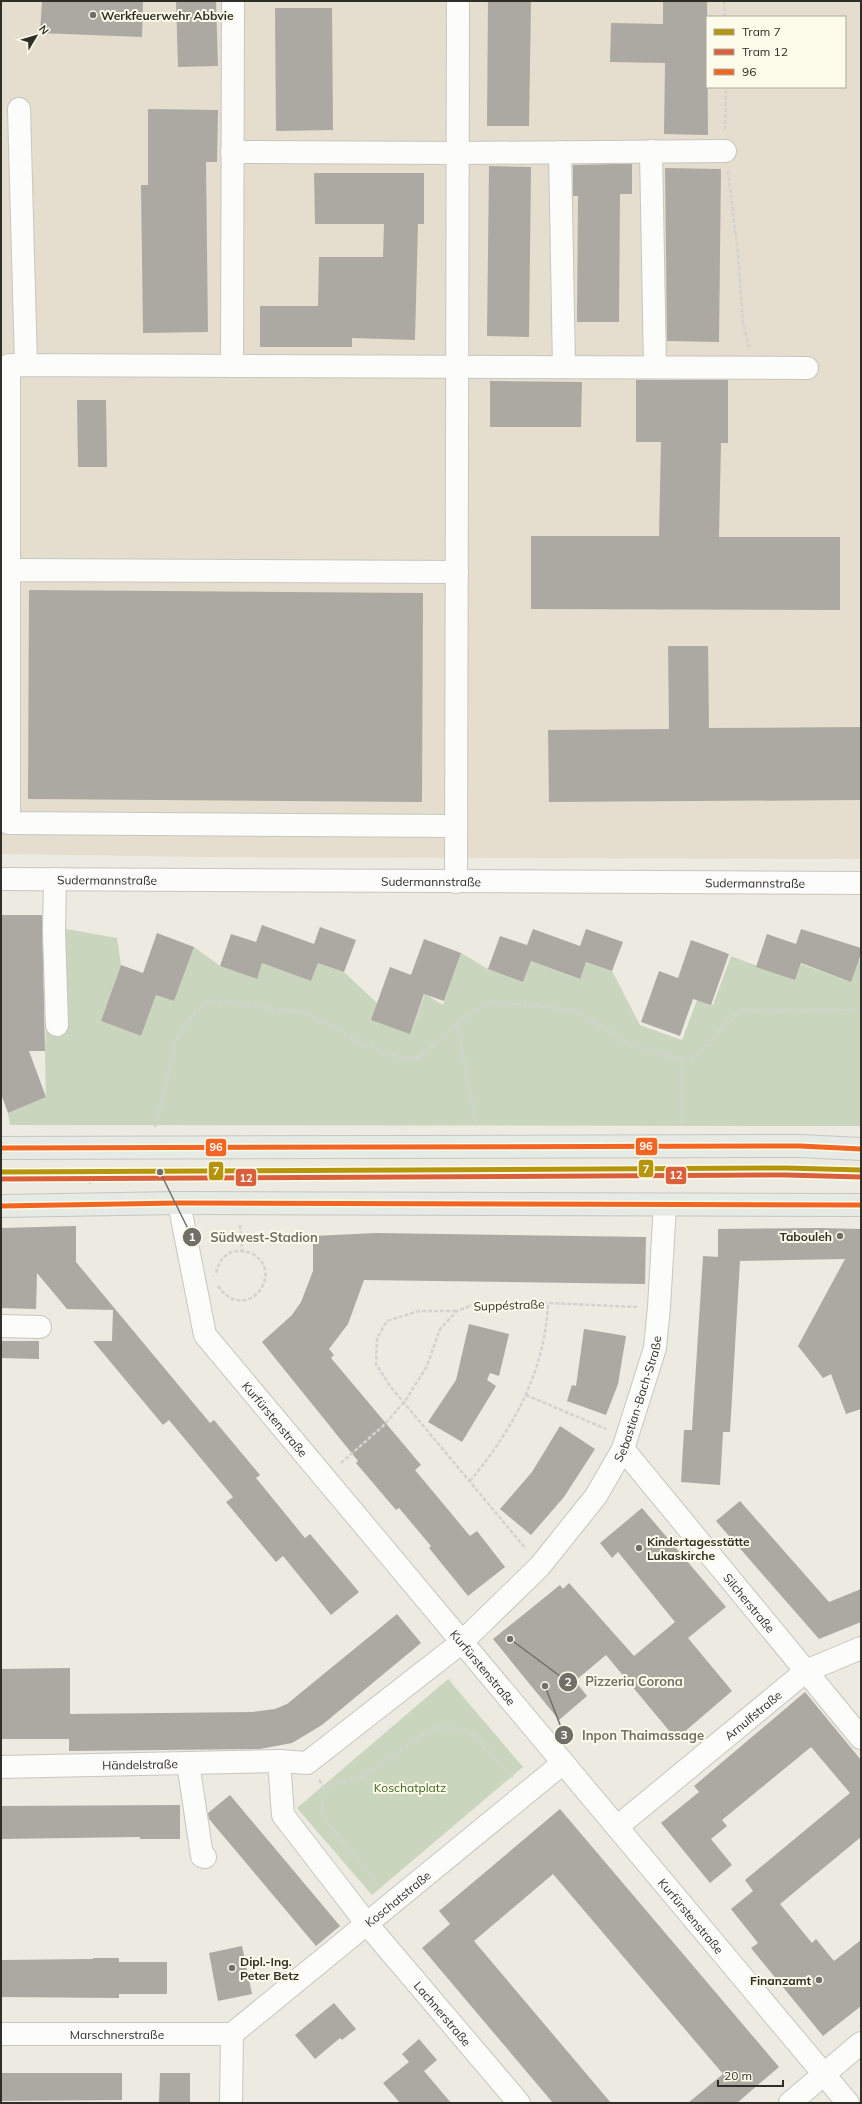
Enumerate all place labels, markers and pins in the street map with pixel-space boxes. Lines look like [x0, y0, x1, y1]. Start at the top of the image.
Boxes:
place label: Werkfeuerwehr Abbvie [101, 8, 234, 23]
marker: Werkfeuerwehr Abbvie [88, 10, 98, 20]
callout: Südwest-Stadion [182, 1225, 326, 1250]
place label: Tabouleh [779, 1229, 832, 1244]
marker: Tabouleh [835, 1231, 845, 1241]
place label: Kindertagesstätte Lukaskirche [647, 1534, 750, 1563]
marker: Kindertagesstätte Lukaskirche [634, 1543, 644, 1553]
callout: Pizzeria Corona [558, 1669, 691, 1694]
callout: Inpon Thaimassage [554, 1723, 712, 1748]
place label: Dipl.-Ing. Peter Betz [240, 1954, 299, 1983]
marker: Dipl.-Ing. Peter Betz [227, 1963, 237, 1973]
place label: Finanzamt [750, 1973, 811, 1988]
marker: Finanzamt [814, 1975, 824, 1985]

